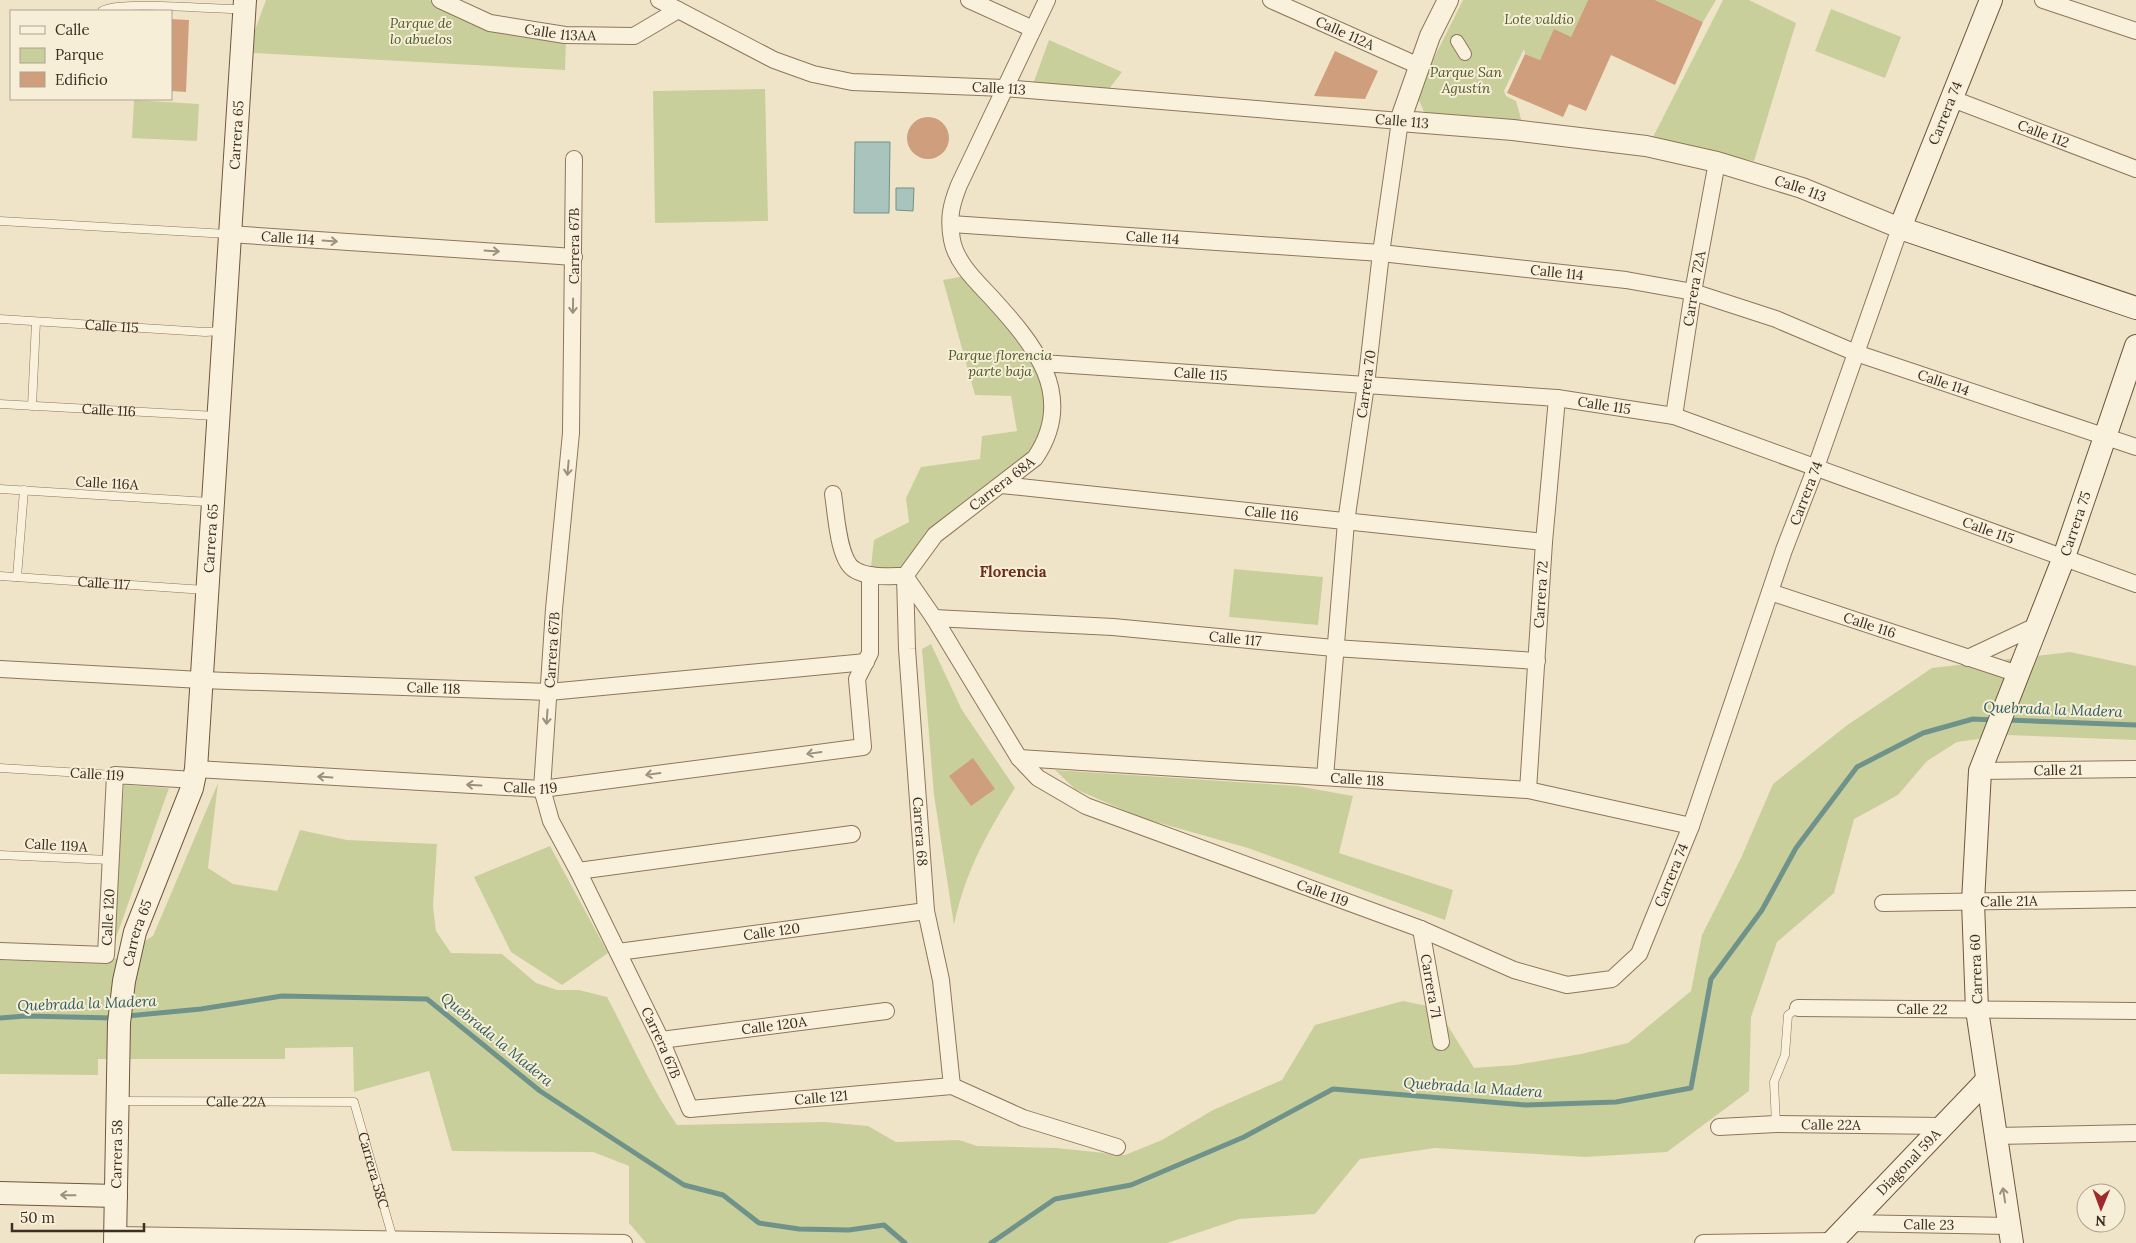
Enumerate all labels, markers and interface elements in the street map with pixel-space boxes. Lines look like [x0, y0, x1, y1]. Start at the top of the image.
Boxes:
legend [10, 10, 172, 100]
park label: Lote valdio [1504, 10, 1574, 28]
street label: Calle 112A [1313, 12, 1377, 54]
park label: Parque de lo abuelos [390, 14, 453, 48]
text: Calle [55, 20, 90, 39]
street label: Calle 113AA [523, 20, 596, 44]
text: Parque [55, 45, 104, 64]
park label: Parque San Agustín [1430, 63, 1503, 97]
text: Edificio [55, 70, 108, 89]
street label: Calle 113 [972, 78, 1027, 99]
street label: Carrera 74 [1924, 78, 1966, 148]
street label: Carrera 65 [225, 100, 248, 170]
street label: Calle 113 [1374, 110, 1430, 132]
street label: Calle 112 [2015, 116, 2072, 152]
street label: Calle 113 [1772, 171, 1829, 206]
street label: Carrera 67B [565, 207, 583, 284]
street label: Calle 114 [260, 227, 316, 249]
street label: Calle 114 [1125, 227, 1180, 248]
one-way arrow [322, 236, 338, 245]
one-way arrow [484, 247, 500, 256]
street label: Carrera 72A [1679, 249, 1709, 328]
street label: Calle 114 [1529, 261, 1585, 284]
one-way arrow [568, 297, 578, 313]
street label: Calle 115 [84, 315, 139, 337]
park label: Parque florencia parte baja [948, 346, 1052, 380]
street label: Carrera 70 [1352, 349, 1380, 419]
street label: Calle 115 [1173, 363, 1228, 385]
street label: Calle 114 [1915, 365, 1972, 400]
street label: Calle 115 [1576, 392, 1632, 418]
street label: Calle 116 [81, 400, 136, 421]
street label: Carrera 68A [965, 452, 1038, 515]
street label: Carrera 74 [1785, 458, 1826, 528]
one-way arrow [563, 460, 572, 476]
street label: Calle 116A [75, 472, 139, 494]
street label: Carrera 75 [2056, 489, 2095, 559]
street label: Calle 116 [1244, 502, 1299, 525]
street label: Carrera 65 [200, 503, 222, 573]
street label: Calle 115 [1960, 513, 2017, 548]
street label: Carrera 72 [1529, 560, 1552, 629]
district label: Florencia [979, 562, 1047, 581]
street label: Calle 117 [77, 572, 131, 594]
street label: Calle 116 [1841, 608, 1898, 642]
street label: Carrera 67B [540, 611, 564, 689]
street label: Calle 117 [1208, 627, 1263, 650]
street label: Calle 118 [406, 678, 461, 698]
water label: Quebrada la Madera [1983, 697, 2124, 721]
one-way arrow [543, 709, 552, 725]
one-way arrow [807, 748, 823, 758]
street label: Calle 21 [2034, 761, 2082, 779]
street label: Calle 119 [69, 764, 125, 784]
one-way arrow [645, 769, 661, 779]
street label: Calle 118 [1330, 769, 1385, 790]
one-way arrow [317, 773, 333, 782]
street label: Calle 119 [503, 778, 559, 798]
one-way arrow [466, 781, 482, 790]
street label: Carrera 68 [909, 796, 932, 867]
street label: Calle 119A [24, 834, 88, 856]
street label: Carrera 74 [1650, 840, 1692, 910]
street label: Calle 119 [1294, 875, 1351, 911]
street label: Calle 120 [97, 888, 118, 946]
street label: Calle 21A [1980, 892, 2038, 910]
street label: Carrera 65 [119, 897, 156, 968]
street label: Calle 120 [742, 919, 801, 944]
street label: Carrera 60 [1966, 934, 1986, 1004]
street label: Carrera 71 [1417, 952, 1446, 1020]
water label: Quebrada la Madera [437, 988, 558, 1091]
water label: Quebrada la Madera [17, 991, 158, 1015]
street label: Calle 22 [1896, 1000, 1948, 1018]
street label: Carrera 67B [637, 1004, 685, 1081]
street label: Calle 120A [740, 1012, 808, 1039]
water label: Quebrada la Madera [1403, 1073, 1544, 1101]
street label: Calle 121 [794, 1086, 849, 1109]
street label: Calle 22A [206, 1092, 266, 1111]
street label: Calle 22A [1801, 1115, 1861, 1134]
street label: Carrera 58 [107, 1119, 126, 1189]
street label: Diagonal 59A [1872, 1125, 1945, 1199]
street label: Carrera 58C [354, 1130, 393, 1211]
north arrow [2076, 1183, 2126, 1233]
one-way arrow [1999, 1187, 2009, 1203]
one-way arrow [60, 1190, 76, 1199]
scale bar [12, 1200, 145, 1232]
text: 50 m [20, 1208, 55, 1227]
text: N [2095, 1212, 2106, 1230]
street label: Calle 23 [1903, 1215, 1955, 1234]

